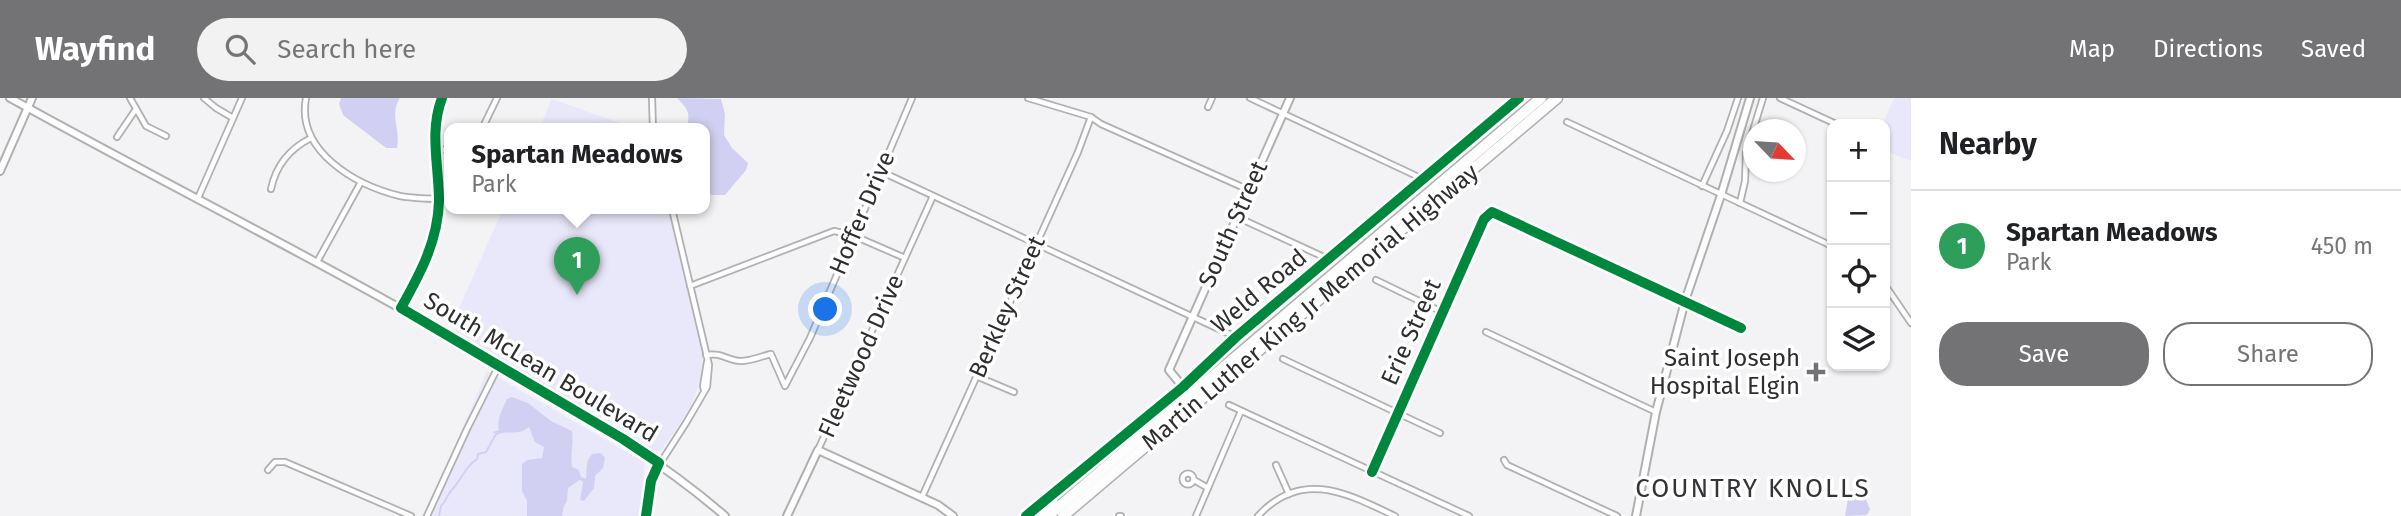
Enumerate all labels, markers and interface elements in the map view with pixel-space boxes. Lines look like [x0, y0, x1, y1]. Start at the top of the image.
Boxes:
search box [197, 18, 687, 81]
text: Wayfind [35, 29, 155, 69]
icon: search [221, 30, 259, 68]
text: Search here [277, 34, 416, 65]
text: Map [2069, 35, 2115, 63]
text: Directions [2153, 35, 2263, 63]
text: Saved [2301, 35, 2366, 63]
north arrow [1743, 119, 1806, 182]
map controls [1827, 119, 1890, 371]
button: + [1827, 119, 1890, 182]
popup [444, 123, 710, 214]
text: Nearby [1939, 126, 2037, 162]
text: Spartan Meadows [471, 139, 683, 170]
street label: Hoffer Drive [823, 147, 901, 279]
street label: South Street [1193, 156, 1273, 291]
street label: Martin Luther King Jr Memorial Highway [1136, 158, 1484, 456]
text: Park [471, 170, 516, 198]
button: − [1827, 182, 1890, 245]
text: Spartan Meadows [2006, 217, 2218, 248]
street label: Berkley Street [963, 231, 1051, 382]
text: 1 [1957, 232, 1967, 260]
text: 450 m [2311, 232, 2373, 260]
pin: 1 [554, 237, 600, 295]
street label: Weld Road [1206, 243, 1312, 339]
button: locate [1827, 245, 1890, 308]
text: Park [2006, 248, 2051, 276]
street label: Fleetwood Drive [813, 270, 909, 442]
street label: Erie Street [1375, 274, 1447, 389]
street label: South McLean Boulevard [419, 286, 663, 448]
your location [808, 292, 842, 326]
button: layers [1827, 308, 1890, 371]
button: Save [1939, 322, 2149, 386]
button: Share [2163, 322, 2373, 386]
place label: Saint Joseph Hospital Elgin [1650, 344, 1800, 400]
marker: Saint Joseph Hospital Elgin [1806, 362, 1826, 382]
district label: COUNTRY KNOLLS [1635, 473, 1871, 504]

